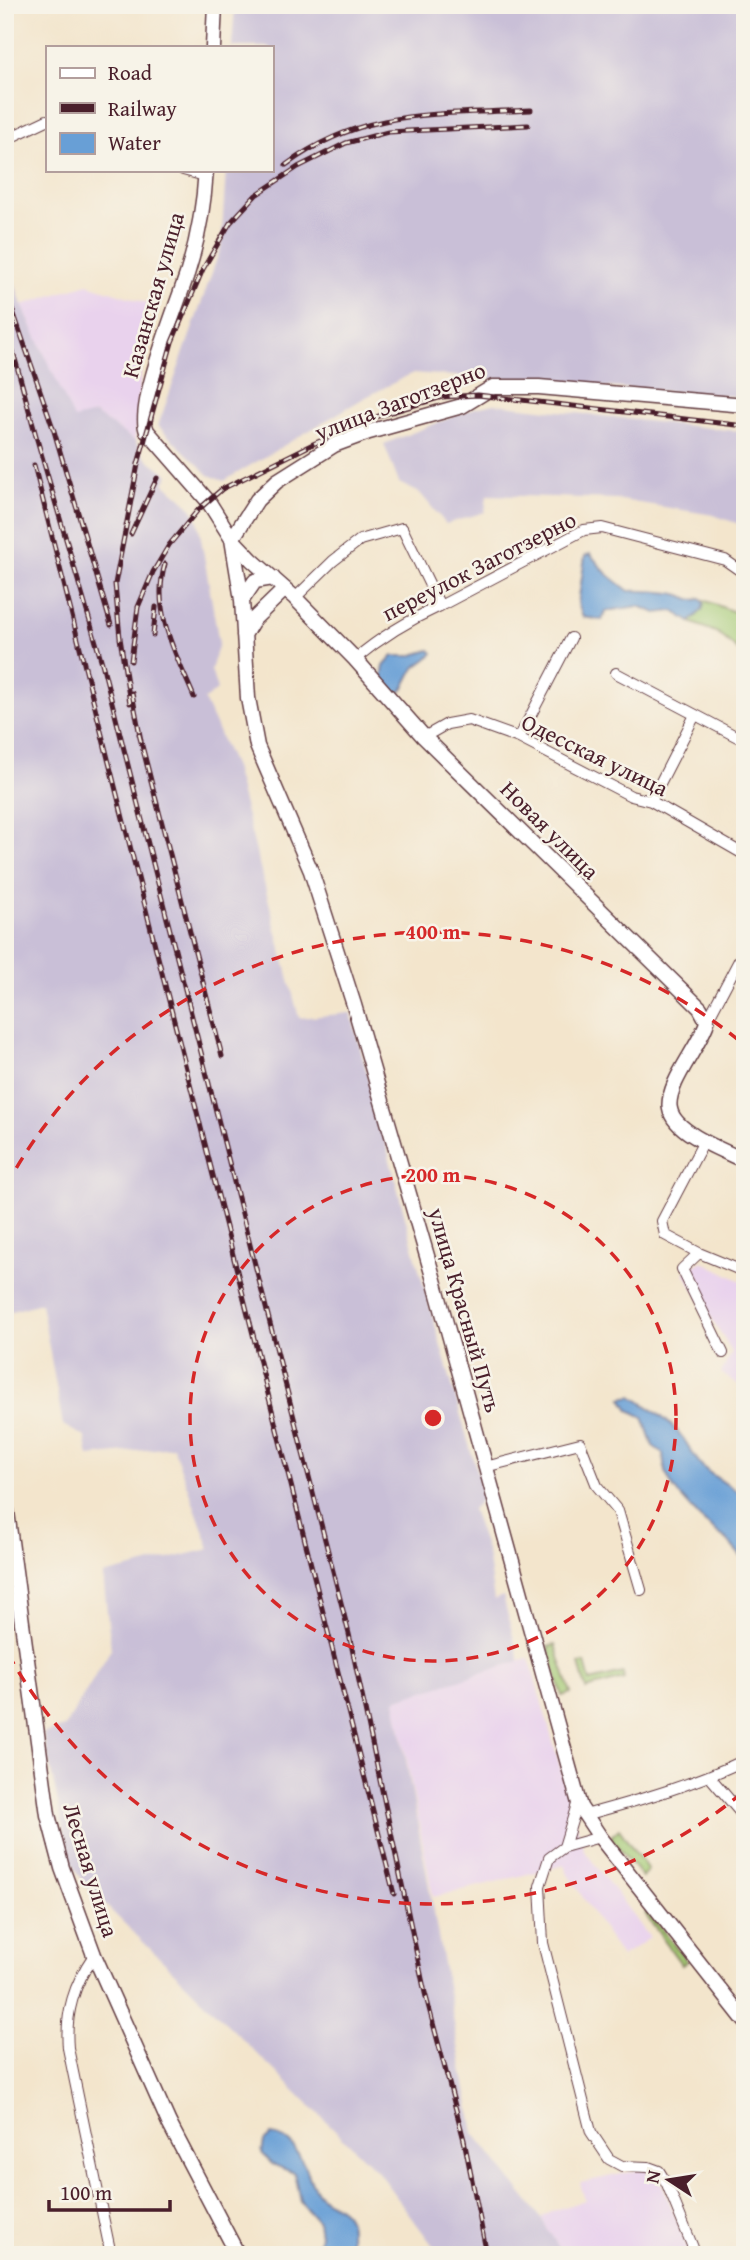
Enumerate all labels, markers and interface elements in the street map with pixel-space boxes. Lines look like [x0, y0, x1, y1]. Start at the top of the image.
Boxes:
legend [46, 46, 273, 172]
text: Road [108, 57, 153, 88]
text: Railway [108, 93, 177, 124]
text: Water [108, 127, 161, 158]
street label: Казанская улица [113, 208, 192, 382]
street label: улица Заготзерно [309, 353, 490, 449]
street label: переулок Заготзерно [376, 502, 582, 629]
street label: Одесская улица [516, 705, 674, 804]
street label: Новая улица [493, 773, 607, 887]
text: 400 m [405, 916, 461, 947]
text: 200 m [405, 1159, 461, 1190]
street label: улица Красный Путь [420, 1203, 511, 1416]
centre of rings [421, 1406, 445, 1430]
street label: Лесная улица [55, 1799, 128, 1941]
north arrow [634, 2144, 704, 2214]
text: N [637, 2167, 667, 2186]
scale bar [49, 2169, 170, 2213]
text: 100 m [60, 2177, 112, 2208]

